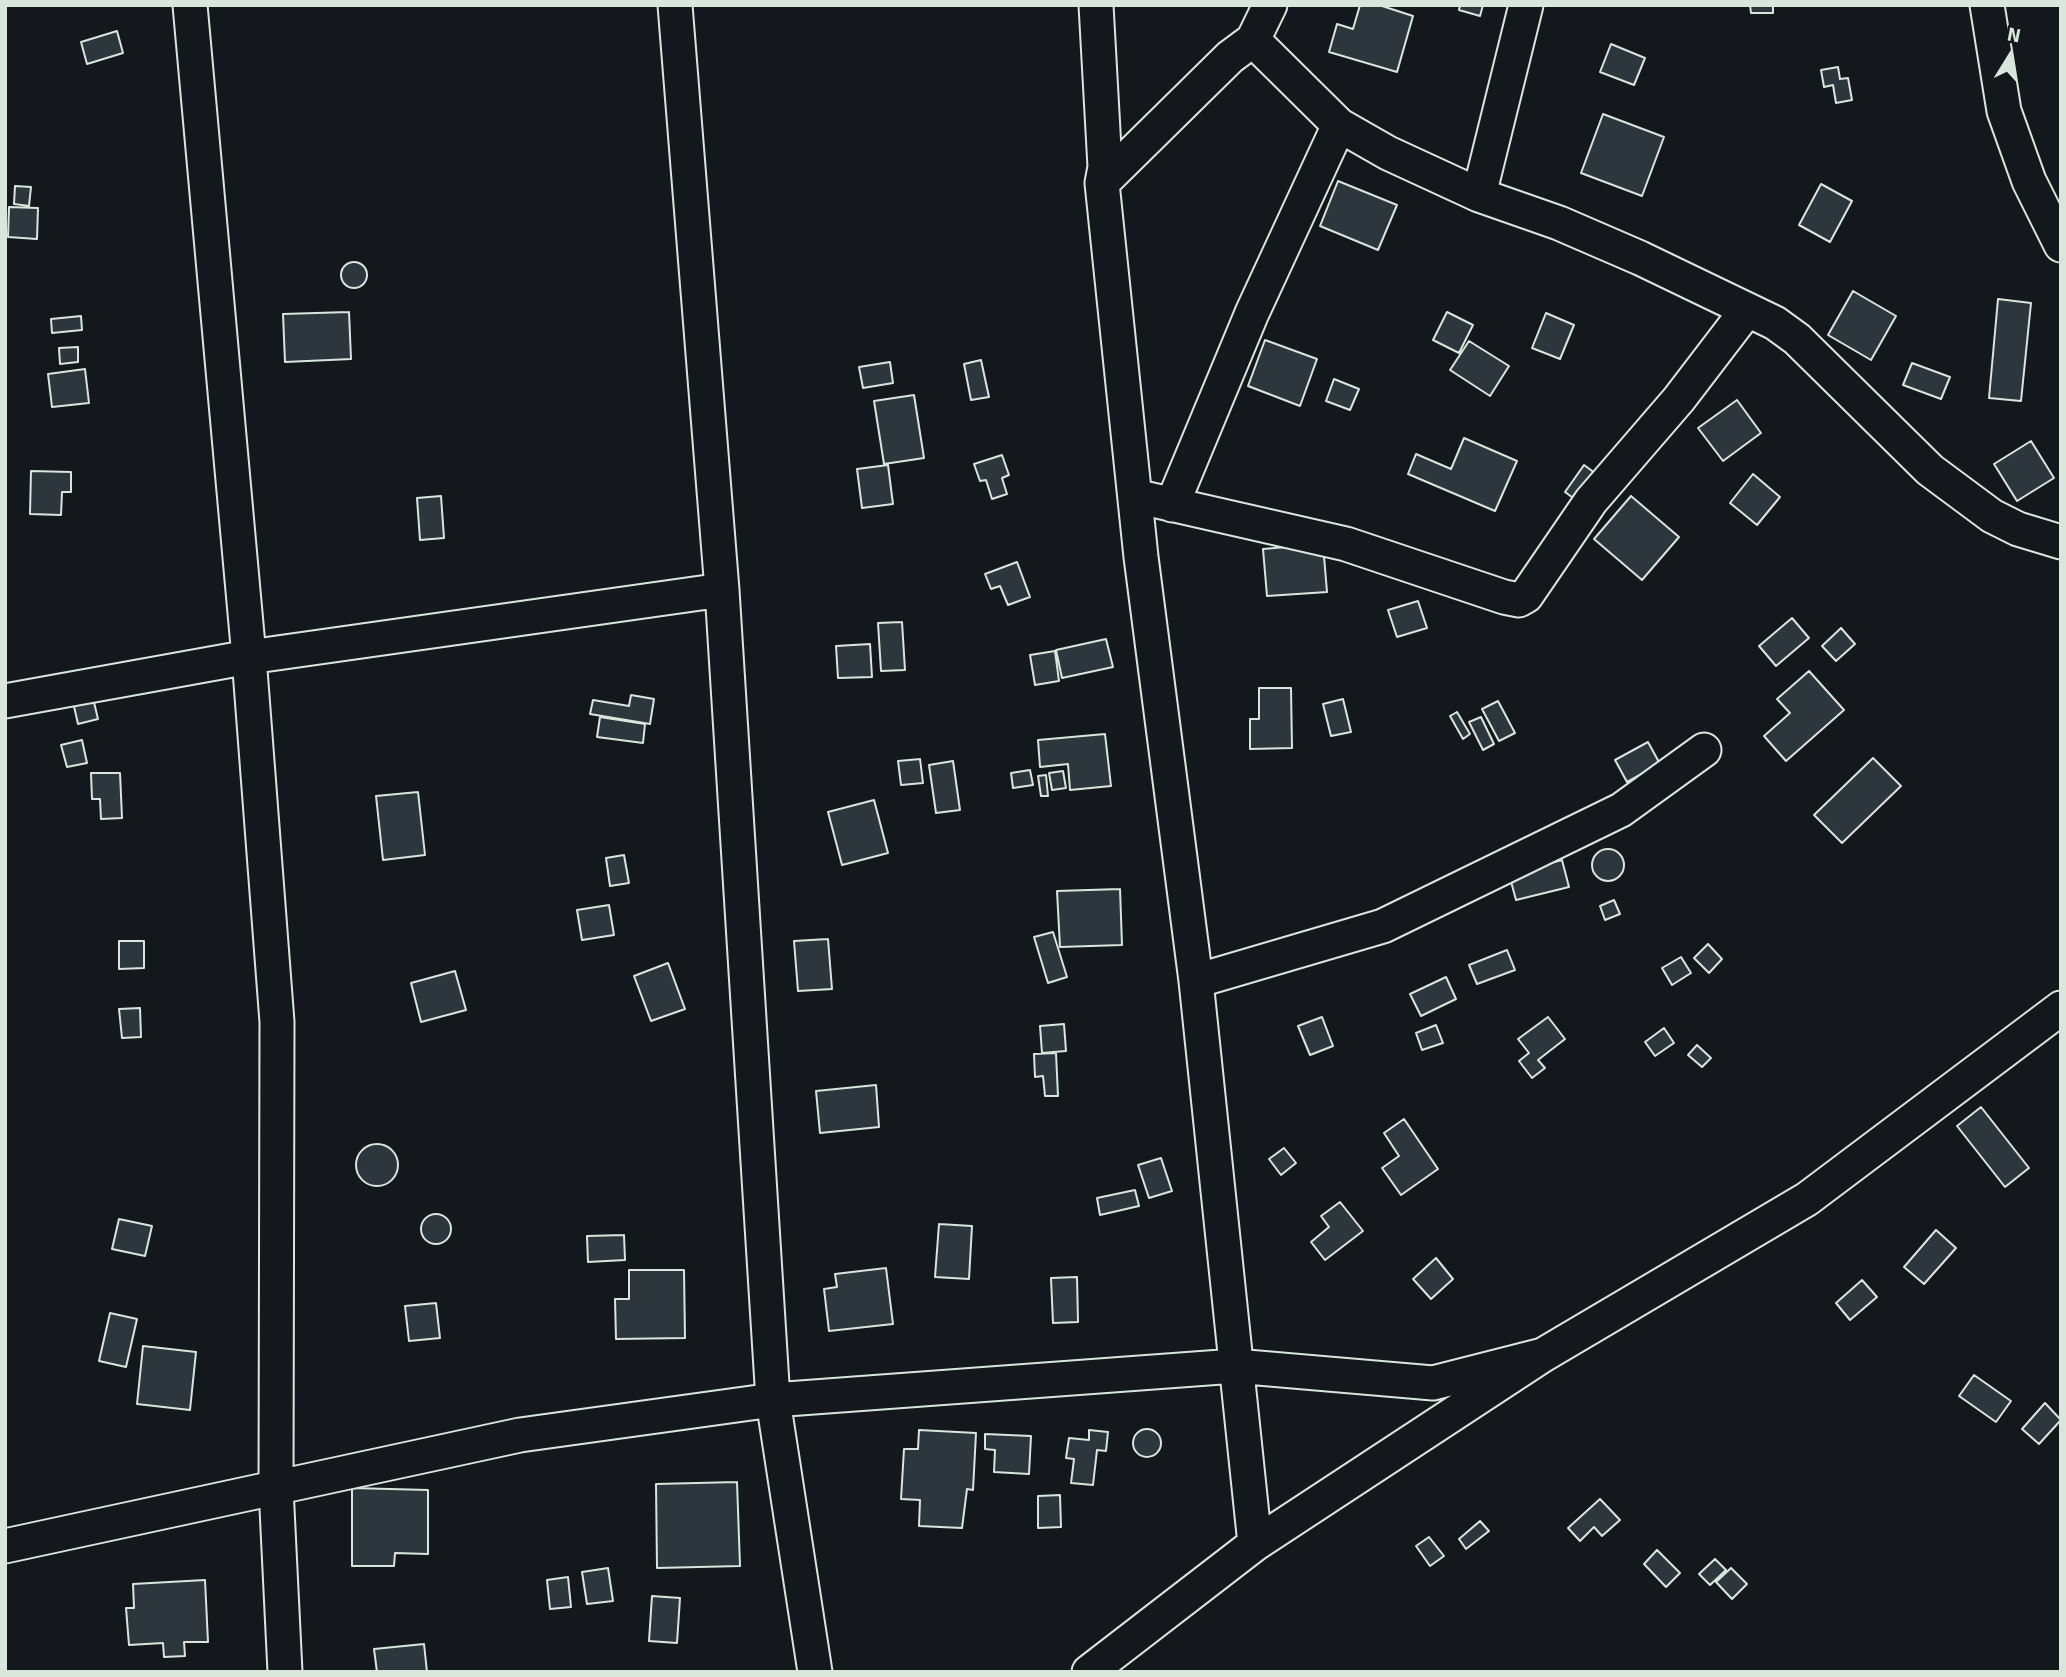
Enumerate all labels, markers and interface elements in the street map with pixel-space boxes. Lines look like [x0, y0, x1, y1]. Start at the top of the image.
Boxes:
north arrow [1975, 21, 2045, 91]
text: N [2005, 22, 2023, 48]

